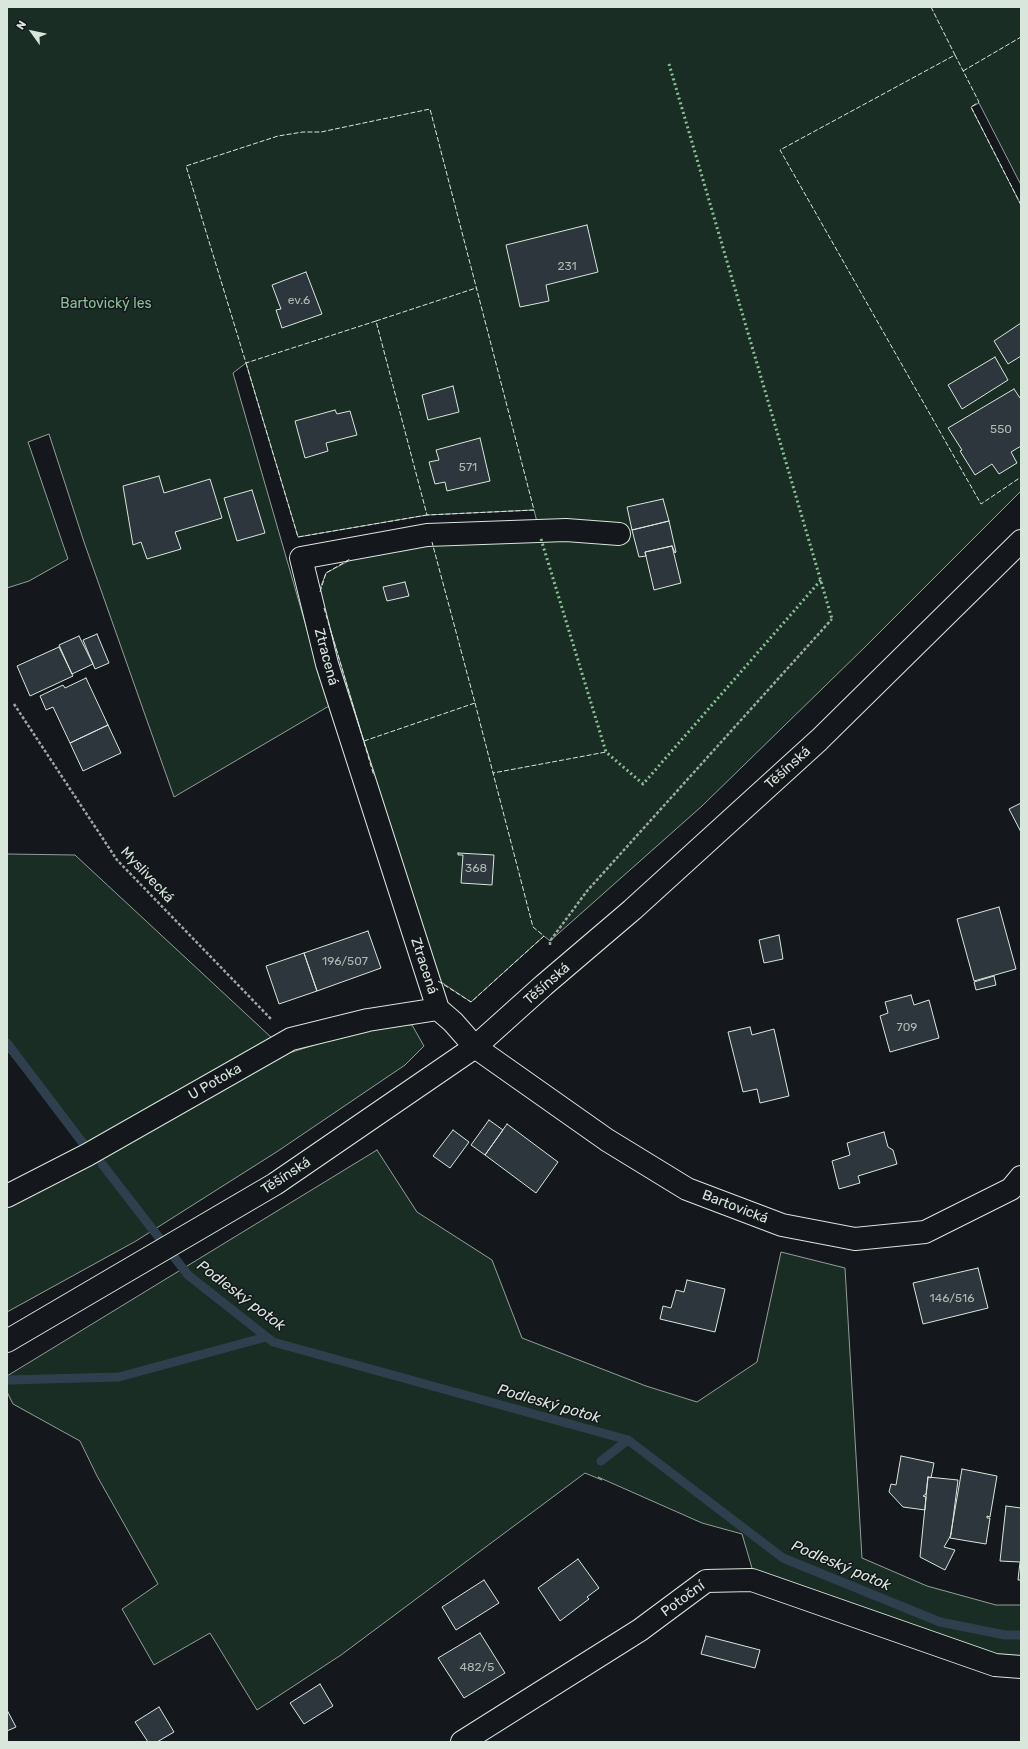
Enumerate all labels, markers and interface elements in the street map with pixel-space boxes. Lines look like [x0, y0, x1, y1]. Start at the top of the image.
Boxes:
north arrow [12, 12, 52, 52]
text: N [14, 18, 29, 32]
house number: 231 [557, 260, 577, 274]
house number: ev.6 [288, 294, 310, 308]
park label: Bartovický les [60, 296, 152, 312]
house number: 550 [990, 423, 1012, 437]
house number: 571 [459, 461, 477, 475]
street label: Ztracená [310, 627, 342, 687]
street label: Těšínská [762, 743, 814, 793]
street label: Myslivecká [117, 844, 177, 906]
house number: 368 [465, 862, 487, 876]
street label: Ztracená [407, 936, 441, 996]
house number: 196/507 [322, 955, 368, 969]
street label: Těšínská [521, 959, 573, 1009]
house number: 709 [897, 1021, 917, 1035]
street label: U Potoka [186, 1060, 244, 1104]
street label: Těšínská [258, 1154, 314, 1198]
street label: Bartovická [700, 1187, 770, 1227]
water label: Podleský potok [193, 1257, 289, 1335]
house number: 146/516 [930, 1292, 974, 1306]
water label: Podleský potok [496, 1381, 602, 1427]
water label: Podleský potok [789, 1537, 893, 1595]
street label: Potoční [658, 1578, 708, 1620]
house number: 482/5 [460, 1661, 494, 1675]

